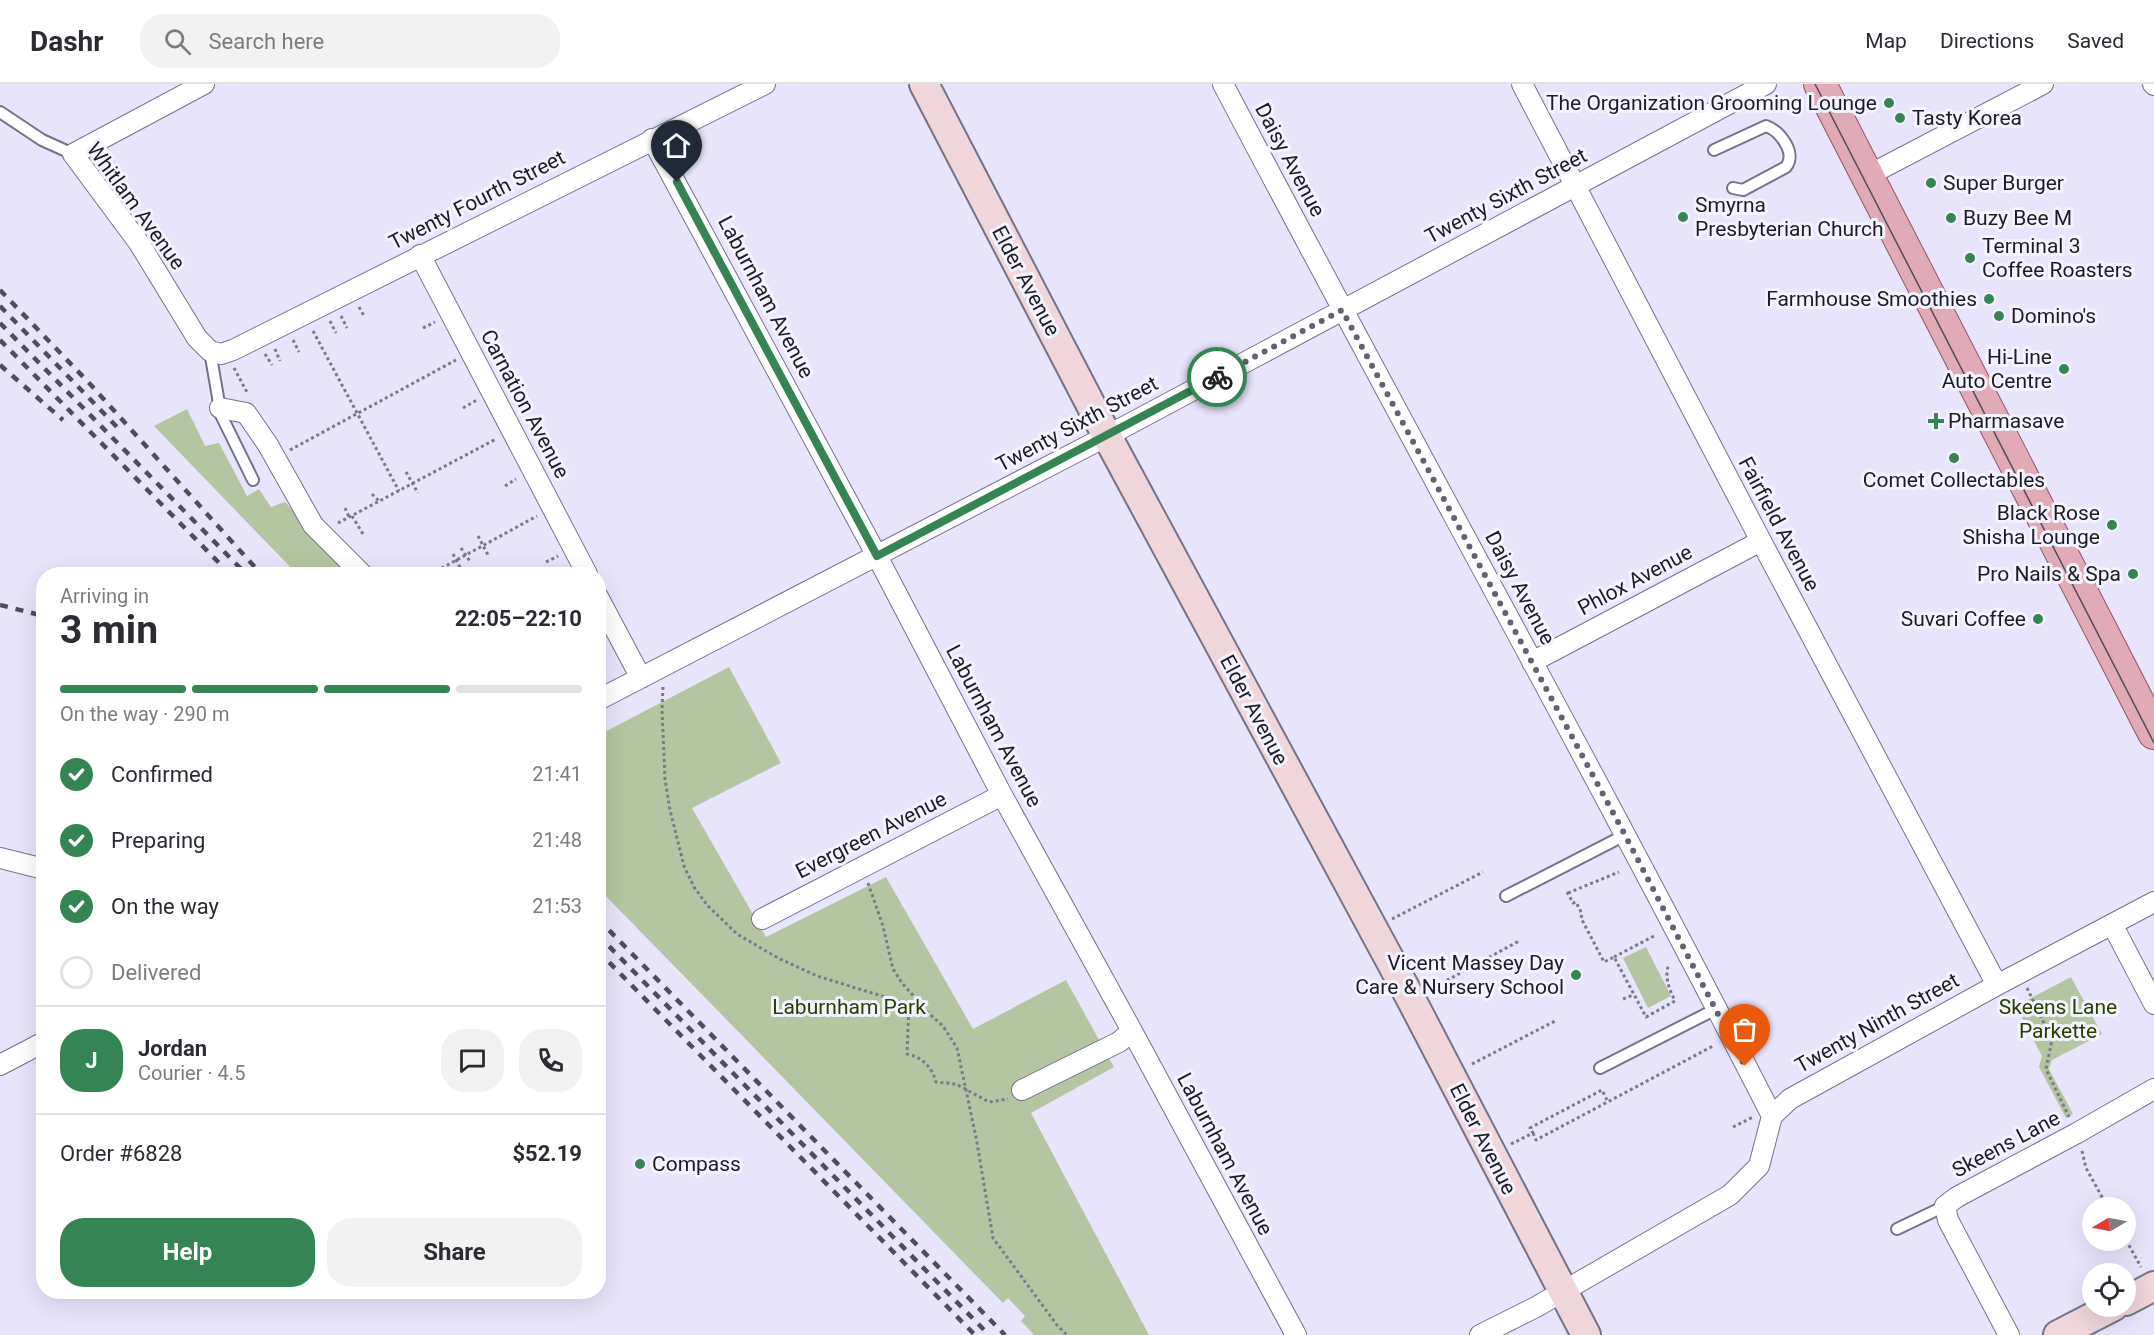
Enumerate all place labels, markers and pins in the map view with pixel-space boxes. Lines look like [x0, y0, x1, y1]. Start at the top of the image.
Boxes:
place label: The Organization Grooming Lounge [1546, 91, 1877, 115]
marker: The Organization Grooming Lounge [1882, 96, 1896, 110]
place label: Tasty Korea [1912, 106, 2022, 130]
marker: Tasty Korea [1893, 111, 1907, 125]
pin [651, 120, 702, 182]
place label: Super Burger [1943, 171, 2064, 195]
marker: Super Burger [1924, 176, 1938, 190]
place label: Smyrna Presbyterian Church [1695, 193, 1884, 241]
place label: Buzy Bee M [1963, 206, 2072, 230]
marker: Smyrna Presbyterian Church [1676, 210, 1690, 224]
marker: Buzy Bee M [1944, 211, 1958, 225]
place label: Terminal 3 Coffee Roasters [1982, 234, 2133, 282]
marker: Terminal 3 Coffee Roasters [1963, 251, 1977, 265]
place label: Farmhouse Smoothies [1766, 287, 1977, 311]
marker: Farmhouse Smoothies [1982, 292, 1996, 306]
place label: Domino's [2011, 304, 2096, 328]
marker: Domino's [1992, 309, 2006, 323]
place label: Hi-Line Auto Centre [1942, 345, 2052, 393]
marker: Hi-Line Auto Centre [2057, 362, 2071, 376]
place label: Pharmasave [1948, 409, 2064, 433]
marker: Pharmasave [1929, 414, 1943, 428]
marker: Comet Collectables [1947, 451, 1961, 465]
place label: Comet Collectables [1863, 468, 2045, 492]
place label: Black Rose Shisha Lounge [1962, 501, 2100, 549]
marker: Black Rose Shisha Lounge [2105, 518, 2119, 532]
place label: Pro Nails & Spa [1977, 562, 2121, 586]
marker: Pro Nails & Spa [2126, 567, 2140, 581]
place label: Suvari Coffee [1901, 607, 2026, 631]
marker: Suvari Coffee [2031, 612, 2045, 626]
place label: Vicent Massey Day Care & Nursery School [1355, 951, 1564, 999]
marker: Vicent Massey Day Care & Nursery School [1569, 968, 1583, 982]
pin [1719, 1004, 1770, 1066]
place label: Compass [652, 1152, 741, 1176]
marker: Compass [633, 1157, 647, 1171]

